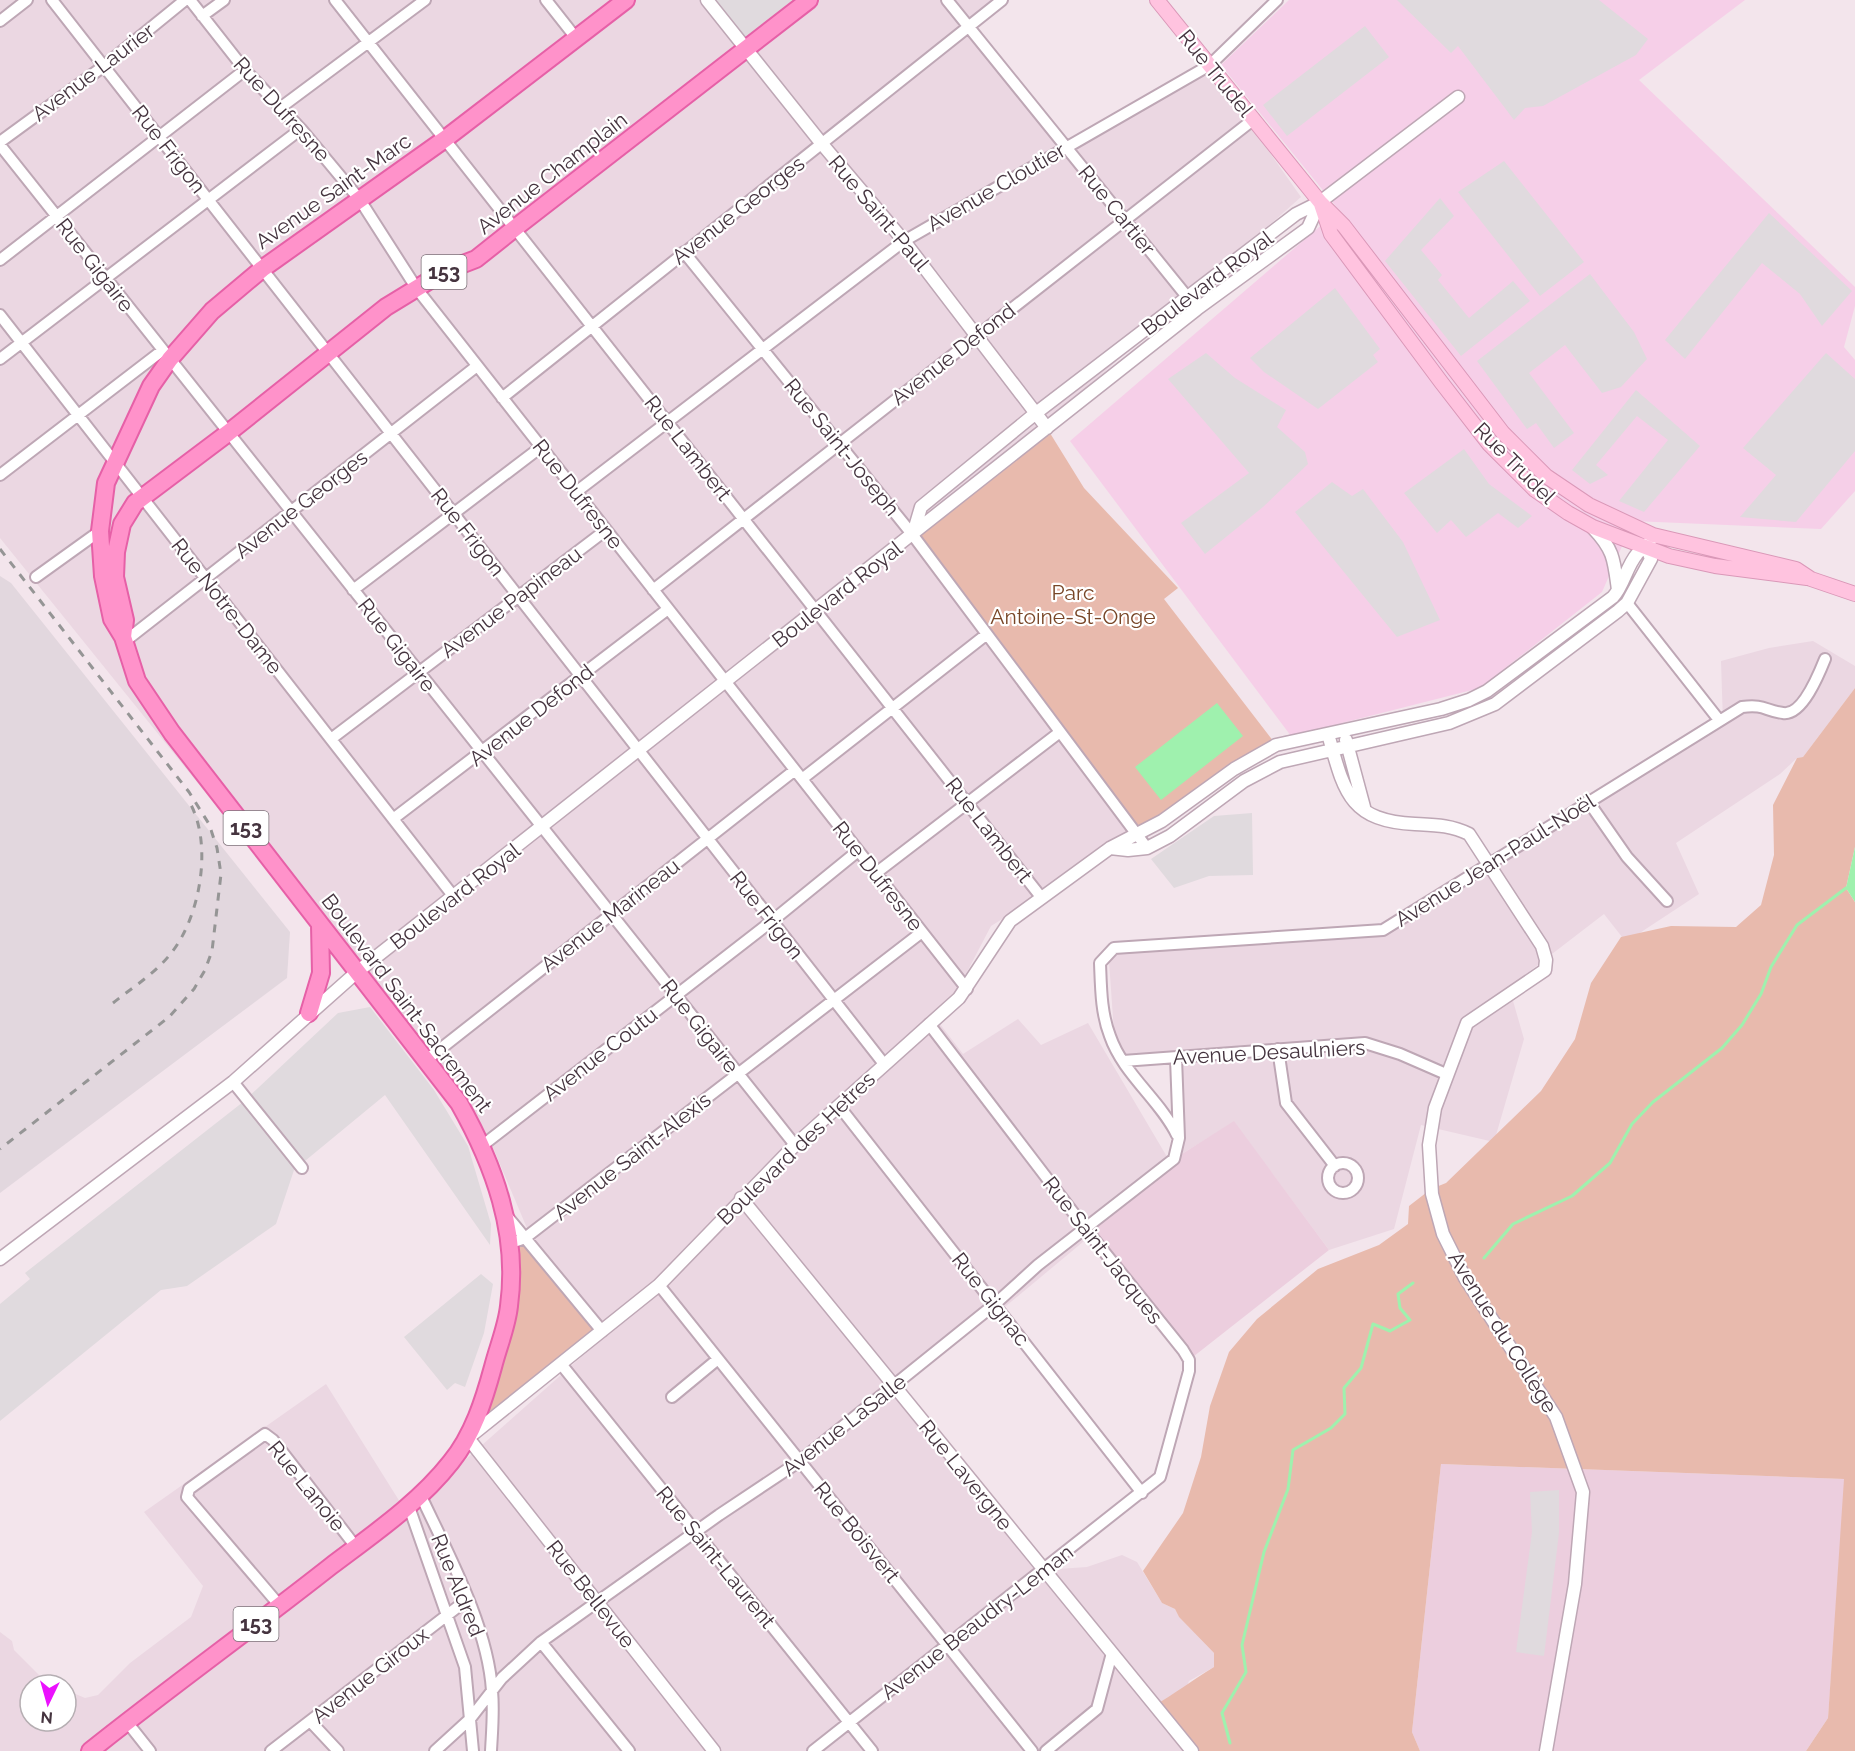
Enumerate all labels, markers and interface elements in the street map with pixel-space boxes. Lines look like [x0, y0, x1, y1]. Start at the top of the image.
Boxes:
street label: Avenue Laurier [27, 17, 160, 126]
street label: Rue Trudel [1173, 24, 1259, 122]
street label: Rue Dufresne [228, 52, 336, 166]
street label: Rue Frigon [127, 100, 211, 198]
street label: Avenue Champlain [472, 107, 632, 239]
street label: Avenue Saint-Marc [250, 128, 416, 254]
street label: Avenue Cloutier [922, 137, 1070, 237]
street label: Avenue Georges [667, 150, 809, 270]
street label: Rue Saint-Paul [823, 150, 935, 276]
street label: Rue Cartier [1073, 160, 1161, 260]
street label: Rue Gigaire [51, 213, 139, 317]
street label: Boulevard Royal [1136, 225, 1278, 341]
road number: 153 [422, 255, 466, 289]
street label: Avenue Defond [886, 298, 1020, 410]
street label: Rue Saint-Joseph [779, 373, 905, 521]
street label: Rue Lambert [639, 391, 737, 505]
street label: Rue Trudel [1469, 417, 1561, 509]
street label: Rue Dufresne [527, 434, 629, 554]
street label: Avenue Georges [230, 444, 372, 564]
street label: Rue Frigon [426, 483, 510, 581]
street label: Rue Notre-Dame [166, 533, 288, 679]
street label: Boulevard Royal [767, 535, 907, 653]
street label: Avenue Papineau [436, 541, 586, 663]
park label: Parc Antoine-St-Onge [990, 580, 1156, 629]
street label: Rue Gigaire [353, 593, 441, 697]
street label: Avenue Defond [464, 659, 598, 771]
street label: Rue Lambert [940, 773, 1038, 887]
street label: Avenue Jean-Paul-Noël [1390, 788, 1600, 932]
road number: 153 [224, 811, 268, 845]
street label: Rue Dufresne [827, 816, 929, 936]
street label: Boulevard Royal [385, 837, 525, 955]
street label: Avenue Marineau [536, 853, 684, 977]
street label: Rue Frigon [725, 866, 809, 964]
street label: Boulevard Saint-Sacrement [317, 889, 497, 1117]
street label: Rue Gigaire [656, 974, 744, 1078]
street label: Avenue Coutu [538, 1002, 662, 1106]
street label: Avenue Desaulniers [1172, 1034, 1366, 1070]
street label: Boulevard des Hetres [712, 1066, 880, 1230]
street label: Avenue Saint-Alexis [548, 1087, 716, 1225]
street label: Rue Saint-Jacques [1038, 1171, 1168, 1329]
street label: Rue Gignac [947, 1247, 1035, 1351]
street label: Avenue du Collège [1443, 1247, 1563, 1417]
street label: Avenue LaSalle [777, 1369, 911, 1481]
street label: Rue Lavergne [914, 1415, 1018, 1535]
street label: Rue Lanoie [263, 1436, 351, 1536]
street label: Rue Boisvert [809, 1477, 905, 1587]
street label: Rue Saint-Laurent [651, 1481, 781, 1633]
street label: Rue Aldred [426, 1530, 490, 1640]
street label: Rue Bellevue [541, 1535, 641, 1653]
street label: Avenue Beaudry-Leman [876, 1539, 1078, 1705]
road number: 153 [234, 1607, 278, 1641]
street label: Avenue Giroux [307, 1621, 434, 1728]
north arrow [18, 1673, 78, 1733]
text: N [40, 1707, 54, 1727]

